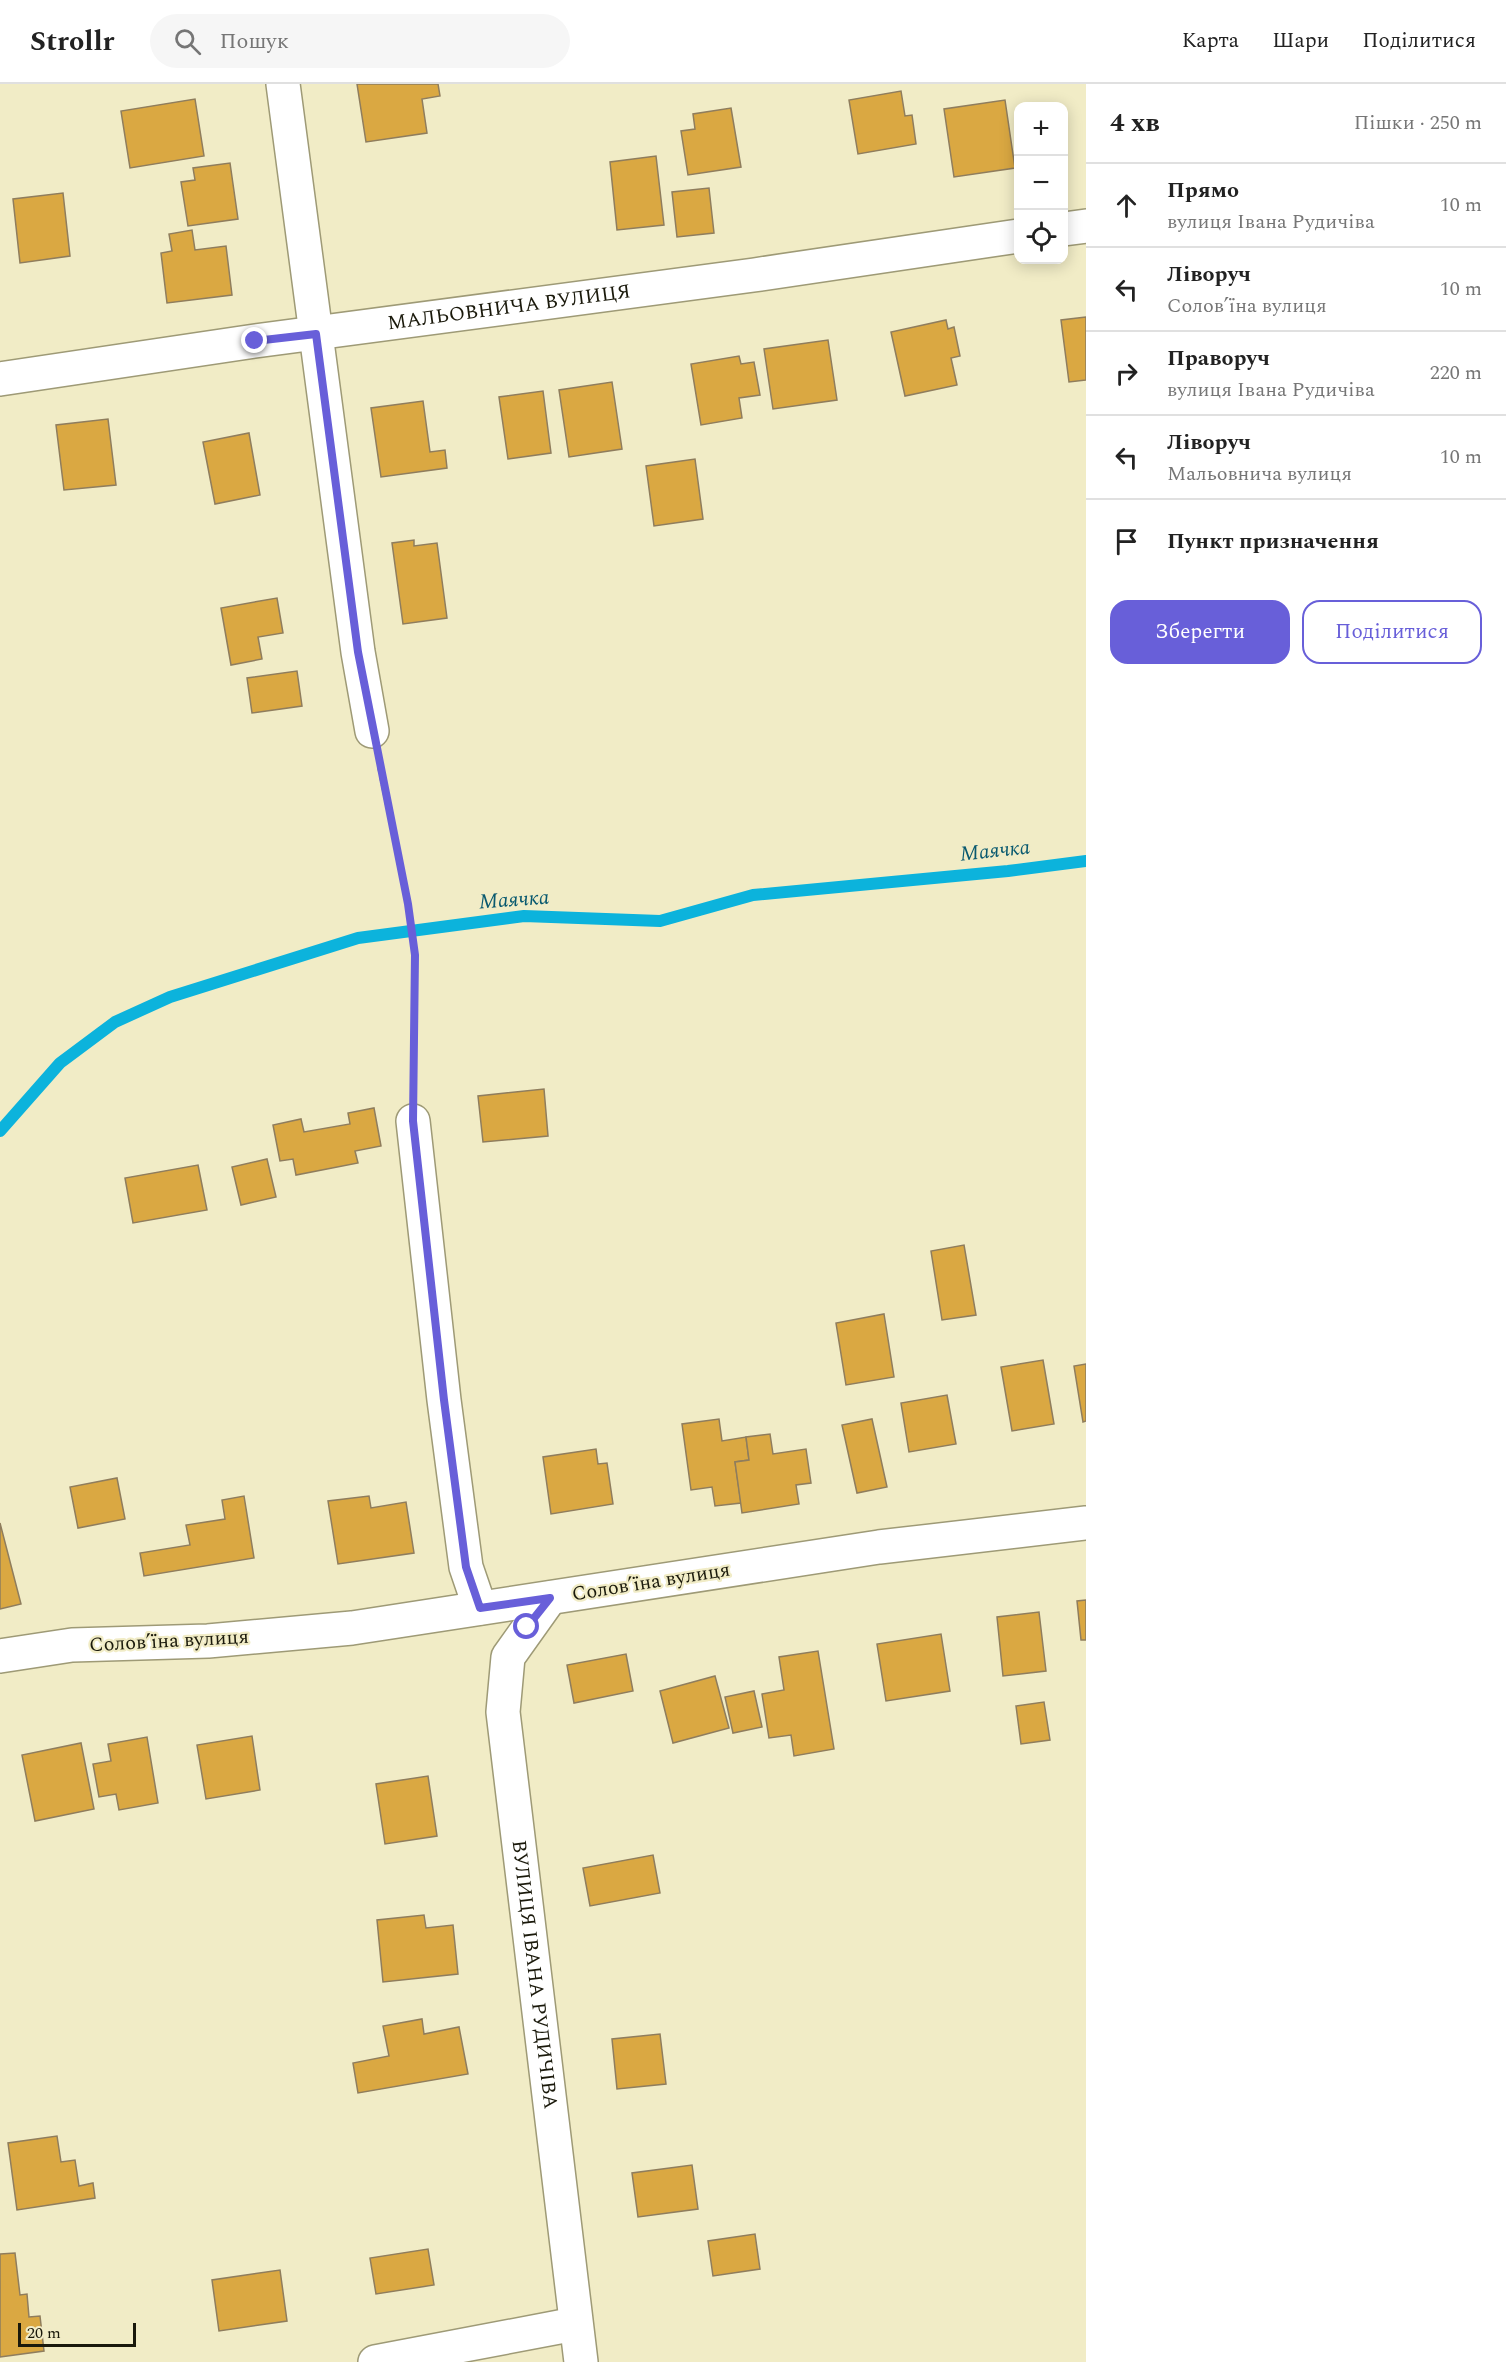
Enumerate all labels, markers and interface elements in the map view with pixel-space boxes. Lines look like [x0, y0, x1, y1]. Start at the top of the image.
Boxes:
search box [150, 14, 570, 68]
text: Strollr [30, 20, 114, 63]
icon: search [171, 25, 204, 58]
text: Пошук [219, 25, 289, 58]
text: Карта [1182, 25, 1239, 57]
text: Шари [1272, 25, 1329, 57]
text: Поділитися [1362, 25, 1476, 57]
map controls [1014, 102, 1068, 264]
button: + [1014, 102, 1068, 156]
text: 4 хв [1110, 103, 1160, 143]
text: Пішки · 250 m [1354, 108, 1482, 138]
button: − [1014, 156, 1068, 210]
text: Прямо [1167, 174, 1239, 207]
icon: ahead [1110, 189, 1143, 222]
text: 10 m [1440, 190, 1482, 220]
text: вулиця Івана Рудичіва [1167, 207, 1375, 237]
button: locate [1014, 210, 1068, 264]
text: Ліворуч [1167, 258, 1251, 291]
icon: left [1110, 273, 1143, 306]
text: 10 m [1440, 274, 1482, 304]
street label: МАЛЬОВНИЧА ВУЛИЦЯ [385, 276, 632, 338]
text: Соловʼїна вулиця [1167, 291, 1327, 321]
route end [241, 327, 267, 353]
text: Праворуч [1167, 342, 1270, 375]
icon: right [1110, 357, 1143, 390]
text: 220 m [1430, 358, 1482, 388]
text: вулиця Івана Рудичіва [1167, 375, 1375, 405]
text: Ліворуч [1167, 426, 1251, 459]
icon: left [1110, 441, 1143, 474]
text: 10 m [1440, 442, 1482, 472]
text: Мальовнича вулиця [1167, 459, 1352, 489]
icon: arrive [1110, 525, 1143, 558]
text: Пункт призначення [1167, 525, 1379, 558]
button: Зберегти [1110, 600, 1290, 664]
button: Поділитися [1302, 600, 1482, 664]
water label: Маячка [958, 831, 1032, 871]
water label: Маячка [478, 882, 551, 918]
street label: Соловʼїна вулиця [570, 1555, 732, 1609]
route start [513, 1613, 539, 1639]
street label: Соловʼїна вулиця [88, 1622, 250, 1660]
street label: ВУЛИЦЯ ІВАНА РУДИЧІВА [503, 1838, 566, 2111]
scale bar [18, 2320, 136, 2348]
text: 20 m [27, 2321, 61, 2345]

